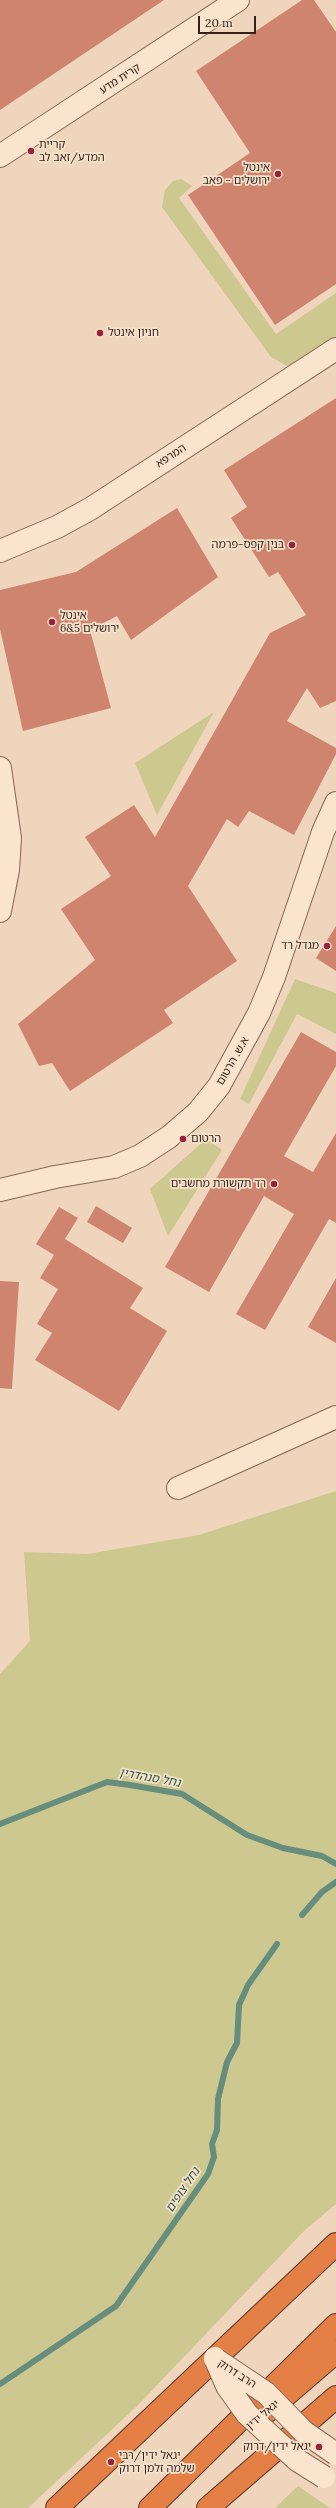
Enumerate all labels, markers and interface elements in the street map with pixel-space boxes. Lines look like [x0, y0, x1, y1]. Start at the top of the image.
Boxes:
scale bar [200, 8, 258, 34]
text: 20 m [205, 15, 233, 30]
street label: קרית מדע [97, 61, 143, 97]
place label: קריית המדע/זאב לב [39, 138, 105, 164]
marker: קריית המדע/זאב לב [26, 146, 36, 156]
place label: אינטל ירושלים - פאב [203, 161, 270, 187]
marker: אינטל ירושלים - פאב [273, 169, 283, 179]
place label: חניון אינטל [108, 326, 159, 340]
marker: חניון אינטל [95, 328, 105, 338]
street label: המרפא [153, 441, 189, 471]
place label: בנין קפס-פרמה [212, 538, 284, 552]
marker: בנין קפס-פרמה [287, 540, 297, 550]
place label: אינטל ירושלים 5&6 [60, 609, 119, 635]
marker: אינטל ירושלים 5&6 [47, 617, 57, 627]
place label: מגדל רד [281, 939, 319, 953]
marker: מגדל רד [322, 941, 332, 951]
street label: א.ש. הרטום [214, 1035, 252, 1087]
place label: הרטום [191, 1132, 221, 1146]
marker: הרטום [178, 1134, 188, 1144]
place label: רד תקשורת מחשבים [171, 1177, 266, 1191]
marker: רד תקשורת מחשבים [269, 1179, 279, 1189]
water label: נחל סנהדרין [118, 1766, 182, 1790]
water label: נחל צופים [163, 2165, 203, 2215]
street label: הרב דרוק [215, 2357, 259, 2391]
street label: יגאל ידין [244, 2397, 282, 2433]
place label: יגאל ידין/דרוק [243, 2440, 311, 2454]
marker: יגאל ידין/דרוק [314, 2442, 324, 2452]
place label: יגאל ידין/רבי שלמה זלמן דרוק [119, 2449, 194, 2475]
marker: יגאל ידין/רבי שלמה זלמן דרוק [106, 2457, 116, 2467]

